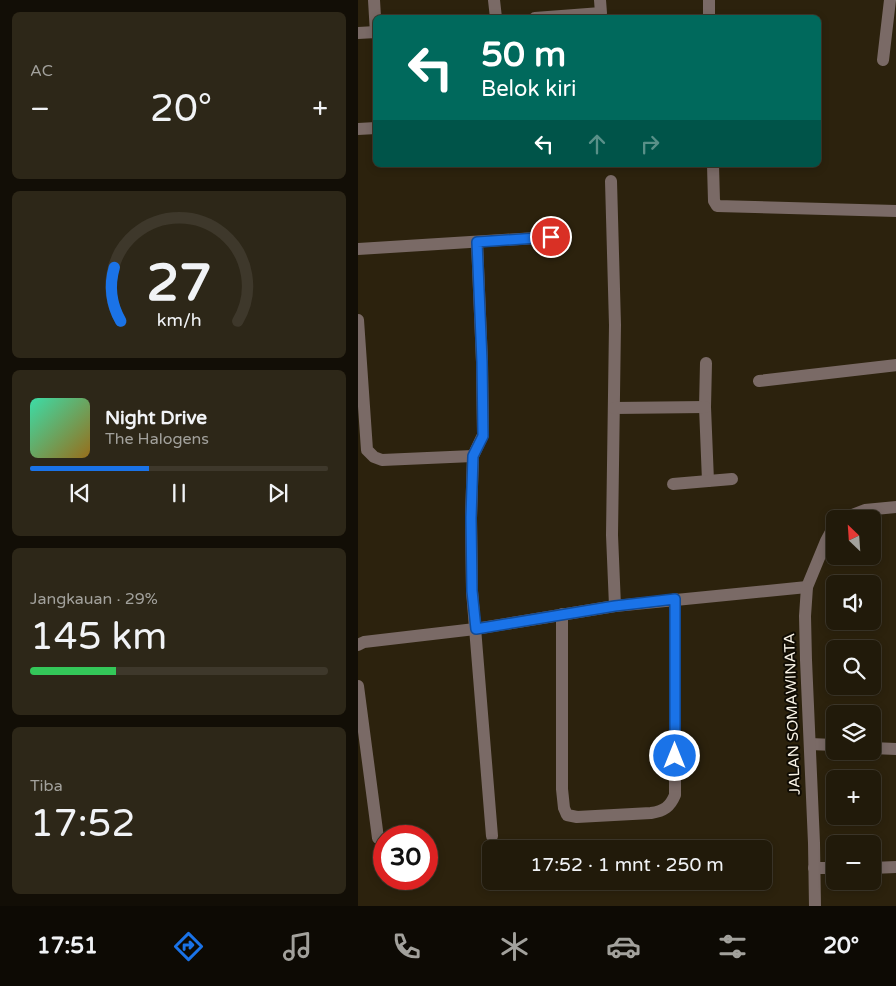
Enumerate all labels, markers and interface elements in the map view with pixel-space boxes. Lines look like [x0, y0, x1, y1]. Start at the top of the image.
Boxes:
text: 50 m [481, 34, 566, 76]
icon: left [398, 35, 463, 100]
text: AC [30, 61, 53, 81]
text: Belok kiri [481, 76, 577, 102]
text: 20° [150, 86, 212, 132]
text: − [30, 92, 50, 126]
text: + [312, 92, 328, 126]
icon: left [530, 130, 558, 158]
icon: ahead [583, 130, 611, 158]
icon: right [636, 130, 664, 158]
pin [530, 216, 572, 258]
icon: arrive [537, 223, 565, 251]
text: 27 [146, 252, 212, 315]
text: km/h [157, 310, 201, 331]
text: Night Drive [105, 407, 207, 429]
text: The Halogens [105, 429, 209, 449]
icon: previous [66, 479, 94, 507]
icon: pause [165, 479, 193, 507]
icon: next [264, 479, 292, 507]
north arrow [826, 510, 880, 565]
map controls [826, 510, 881, 890]
button: sound [826, 575, 881, 630]
text: Jangkauan · 29% [30, 589, 158, 609]
text: 145 km [30, 614, 167, 660]
street label: JALAN SOMAWINATA [780, 633, 804, 795]
button: search [826, 640, 881, 695]
button: layers [826, 705, 881, 760]
position arrow [648, 729, 700, 781]
button: + [826, 770, 881, 825]
text: Tiba [30, 776, 63, 796]
text: 17:52 [30, 801, 135, 847]
speed limit sign: 30 [373, 825, 438, 890]
button: − [826, 835, 881, 890]
text: 17:52 · 1 mnt · 250 m [530, 854, 724, 876]
icon: directions [171, 929, 206, 964]
icon: music [280, 929, 315, 964]
icon: phone [389, 929, 424, 964]
icon: climate [497, 929, 532, 964]
icon: car [606, 929, 641, 964]
icon: filters [715, 929, 750, 964]
text: 17:51 [37, 933, 98, 959]
text: 20° [823, 933, 859, 959]

